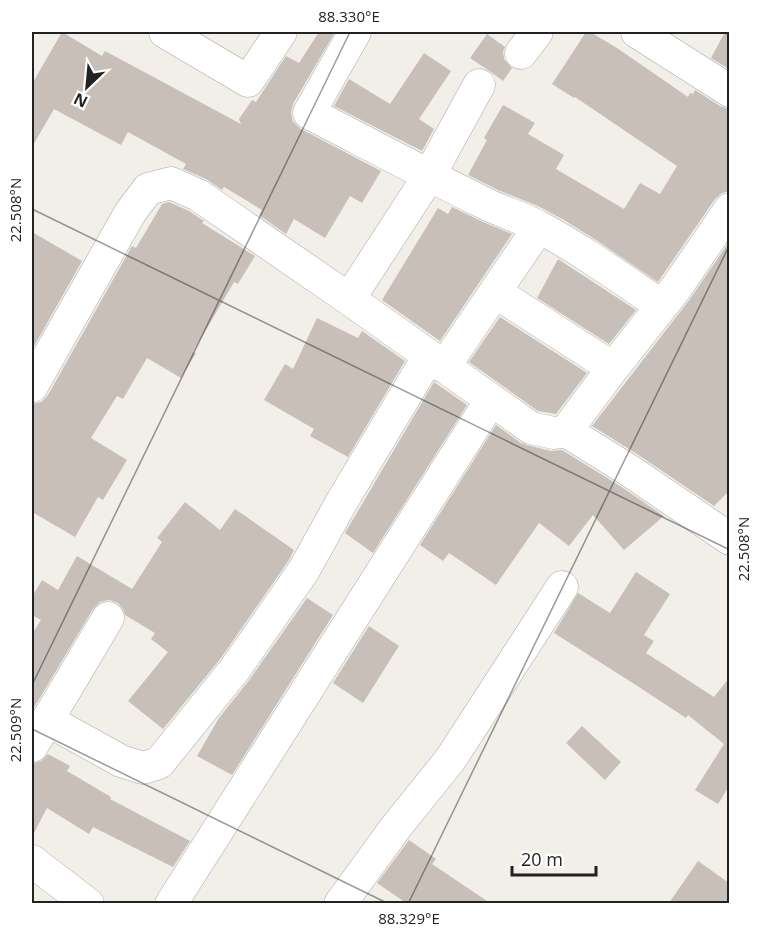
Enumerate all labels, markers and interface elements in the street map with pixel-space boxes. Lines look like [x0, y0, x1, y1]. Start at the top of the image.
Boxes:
text: 88.330°E [318, 6, 380, 26]
north arrow [57, 57, 117, 117]
text: N [70, 88, 91, 113]
text: 22.508°N [5, 178, 25, 242]
text: 22.508°N [733, 517, 753, 581]
text: 22.509°N [5, 698, 25, 762]
scale bar [512, 839, 596, 877]
text: 20 m [521, 847, 563, 871]
text: 88.329°E [378, 908, 440, 928]

